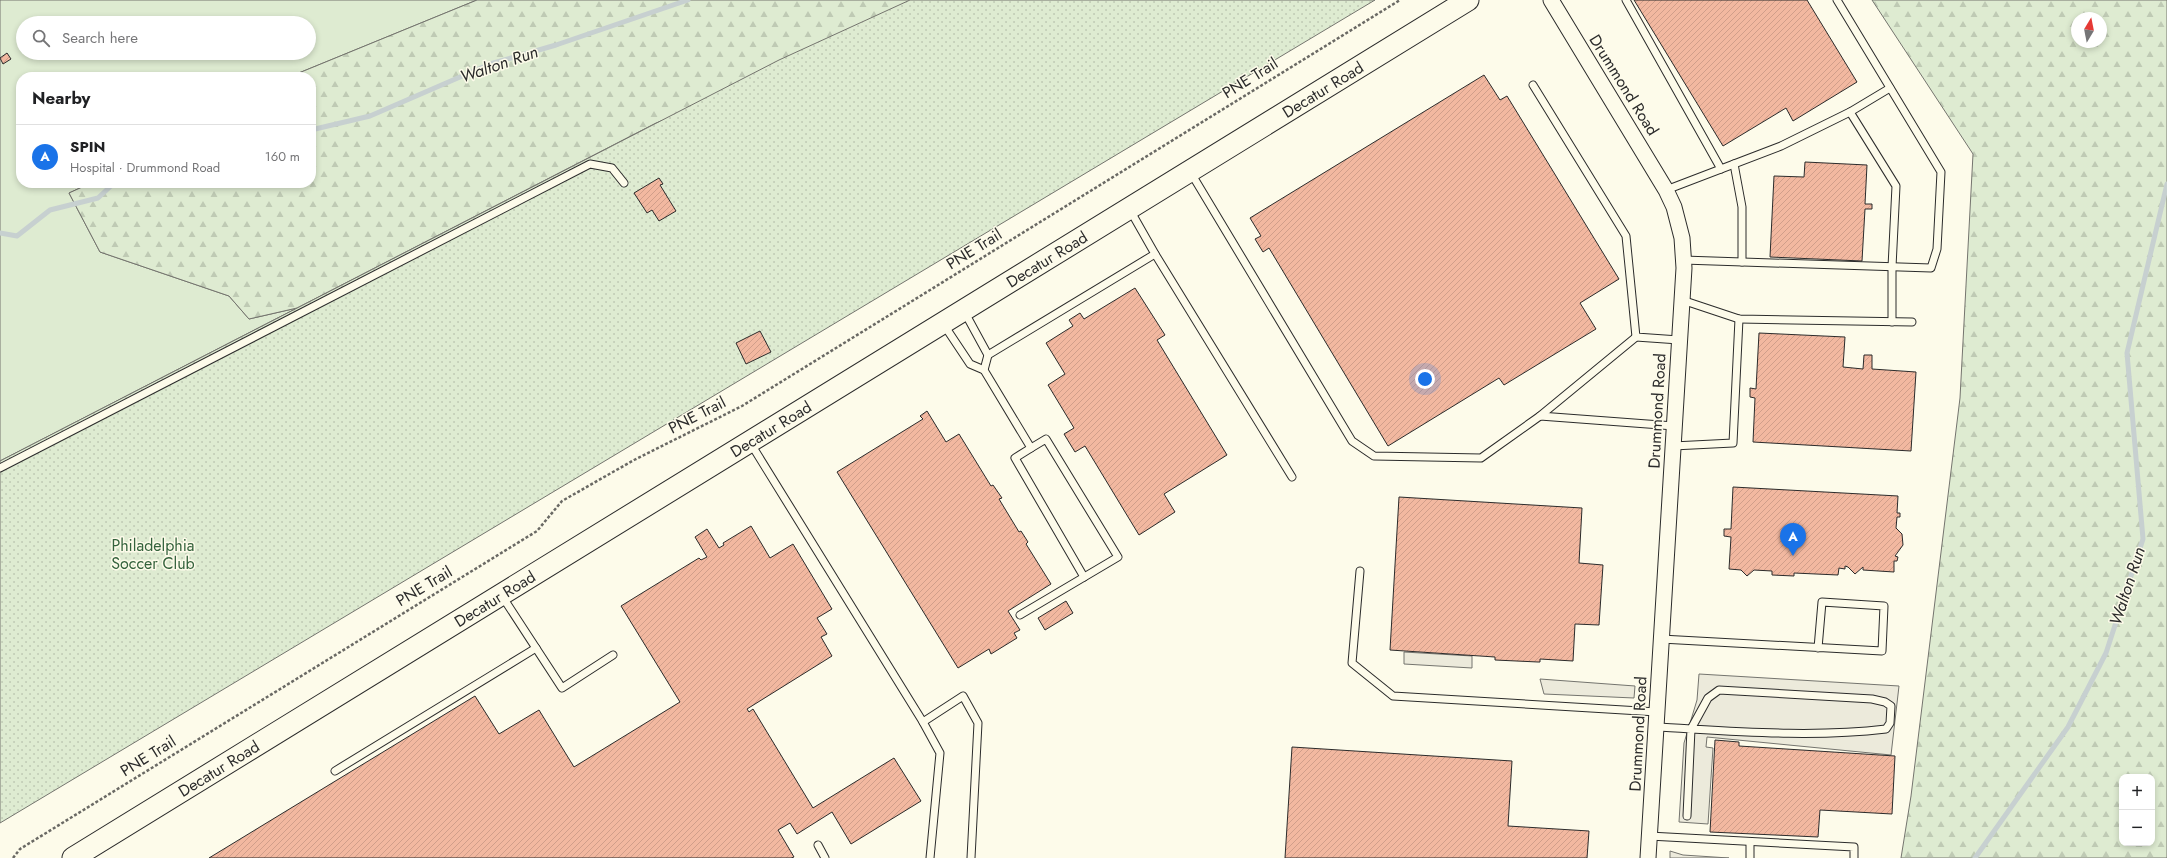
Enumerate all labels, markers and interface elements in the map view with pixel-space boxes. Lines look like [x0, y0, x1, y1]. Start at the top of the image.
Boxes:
north arrow [2071, 12, 2107, 48]
search box [16, 16, 316, 60]
icon: search [30, 27, 52, 49]
text: Search here [62, 27, 138, 49]
street label: Drummond Road [1584, 30, 1664, 140]
water label: Walton Run [457, 39, 541, 89]
street label: PNE Trail [1218, 52, 1282, 104]
street label: Decatur Road [1278, 56, 1368, 123]
text: Nearby [32, 86, 90, 110]
text: SPIN [70, 136, 105, 158]
text: A [40, 147, 50, 166]
text: 160 m [265, 147, 300, 166]
text: Hospital · Drummond Road [70, 158, 220, 177]
street label: PNE Trail [942, 223, 1006, 275]
street label: Decatur Road [1002, 225, 1092, 293]
street label: Drummond Road [1642, 353, 1672, 469]
your location [1415, 369, 1435, 389]
street label: PNE Trail [664, 391, 730, 439]
street label: Decatur Road [726, 395, 816, 463]
pin: A [1780, 523, 1806, 556]
park label: Philadelphia Soccer Club [111, 534, 195, 575]
water label: Walton Run [2103, 544, 2151, 628]
street label: PNE Trail [392, 560, 456, 612]
street label: Decatur Road [450, 565, 540, 632]
street label: Drummond Road [1623, 676, 1653, 792]
street label: PNE Trail [116, 730, 180, 782]
street label: Decatur Road [174, 735, 264, 802]
map controls [2119, 774, 2155, 846]
button: + [2119, 774, 2155, 810]
button: − [2119, 810, 2155, 846]

